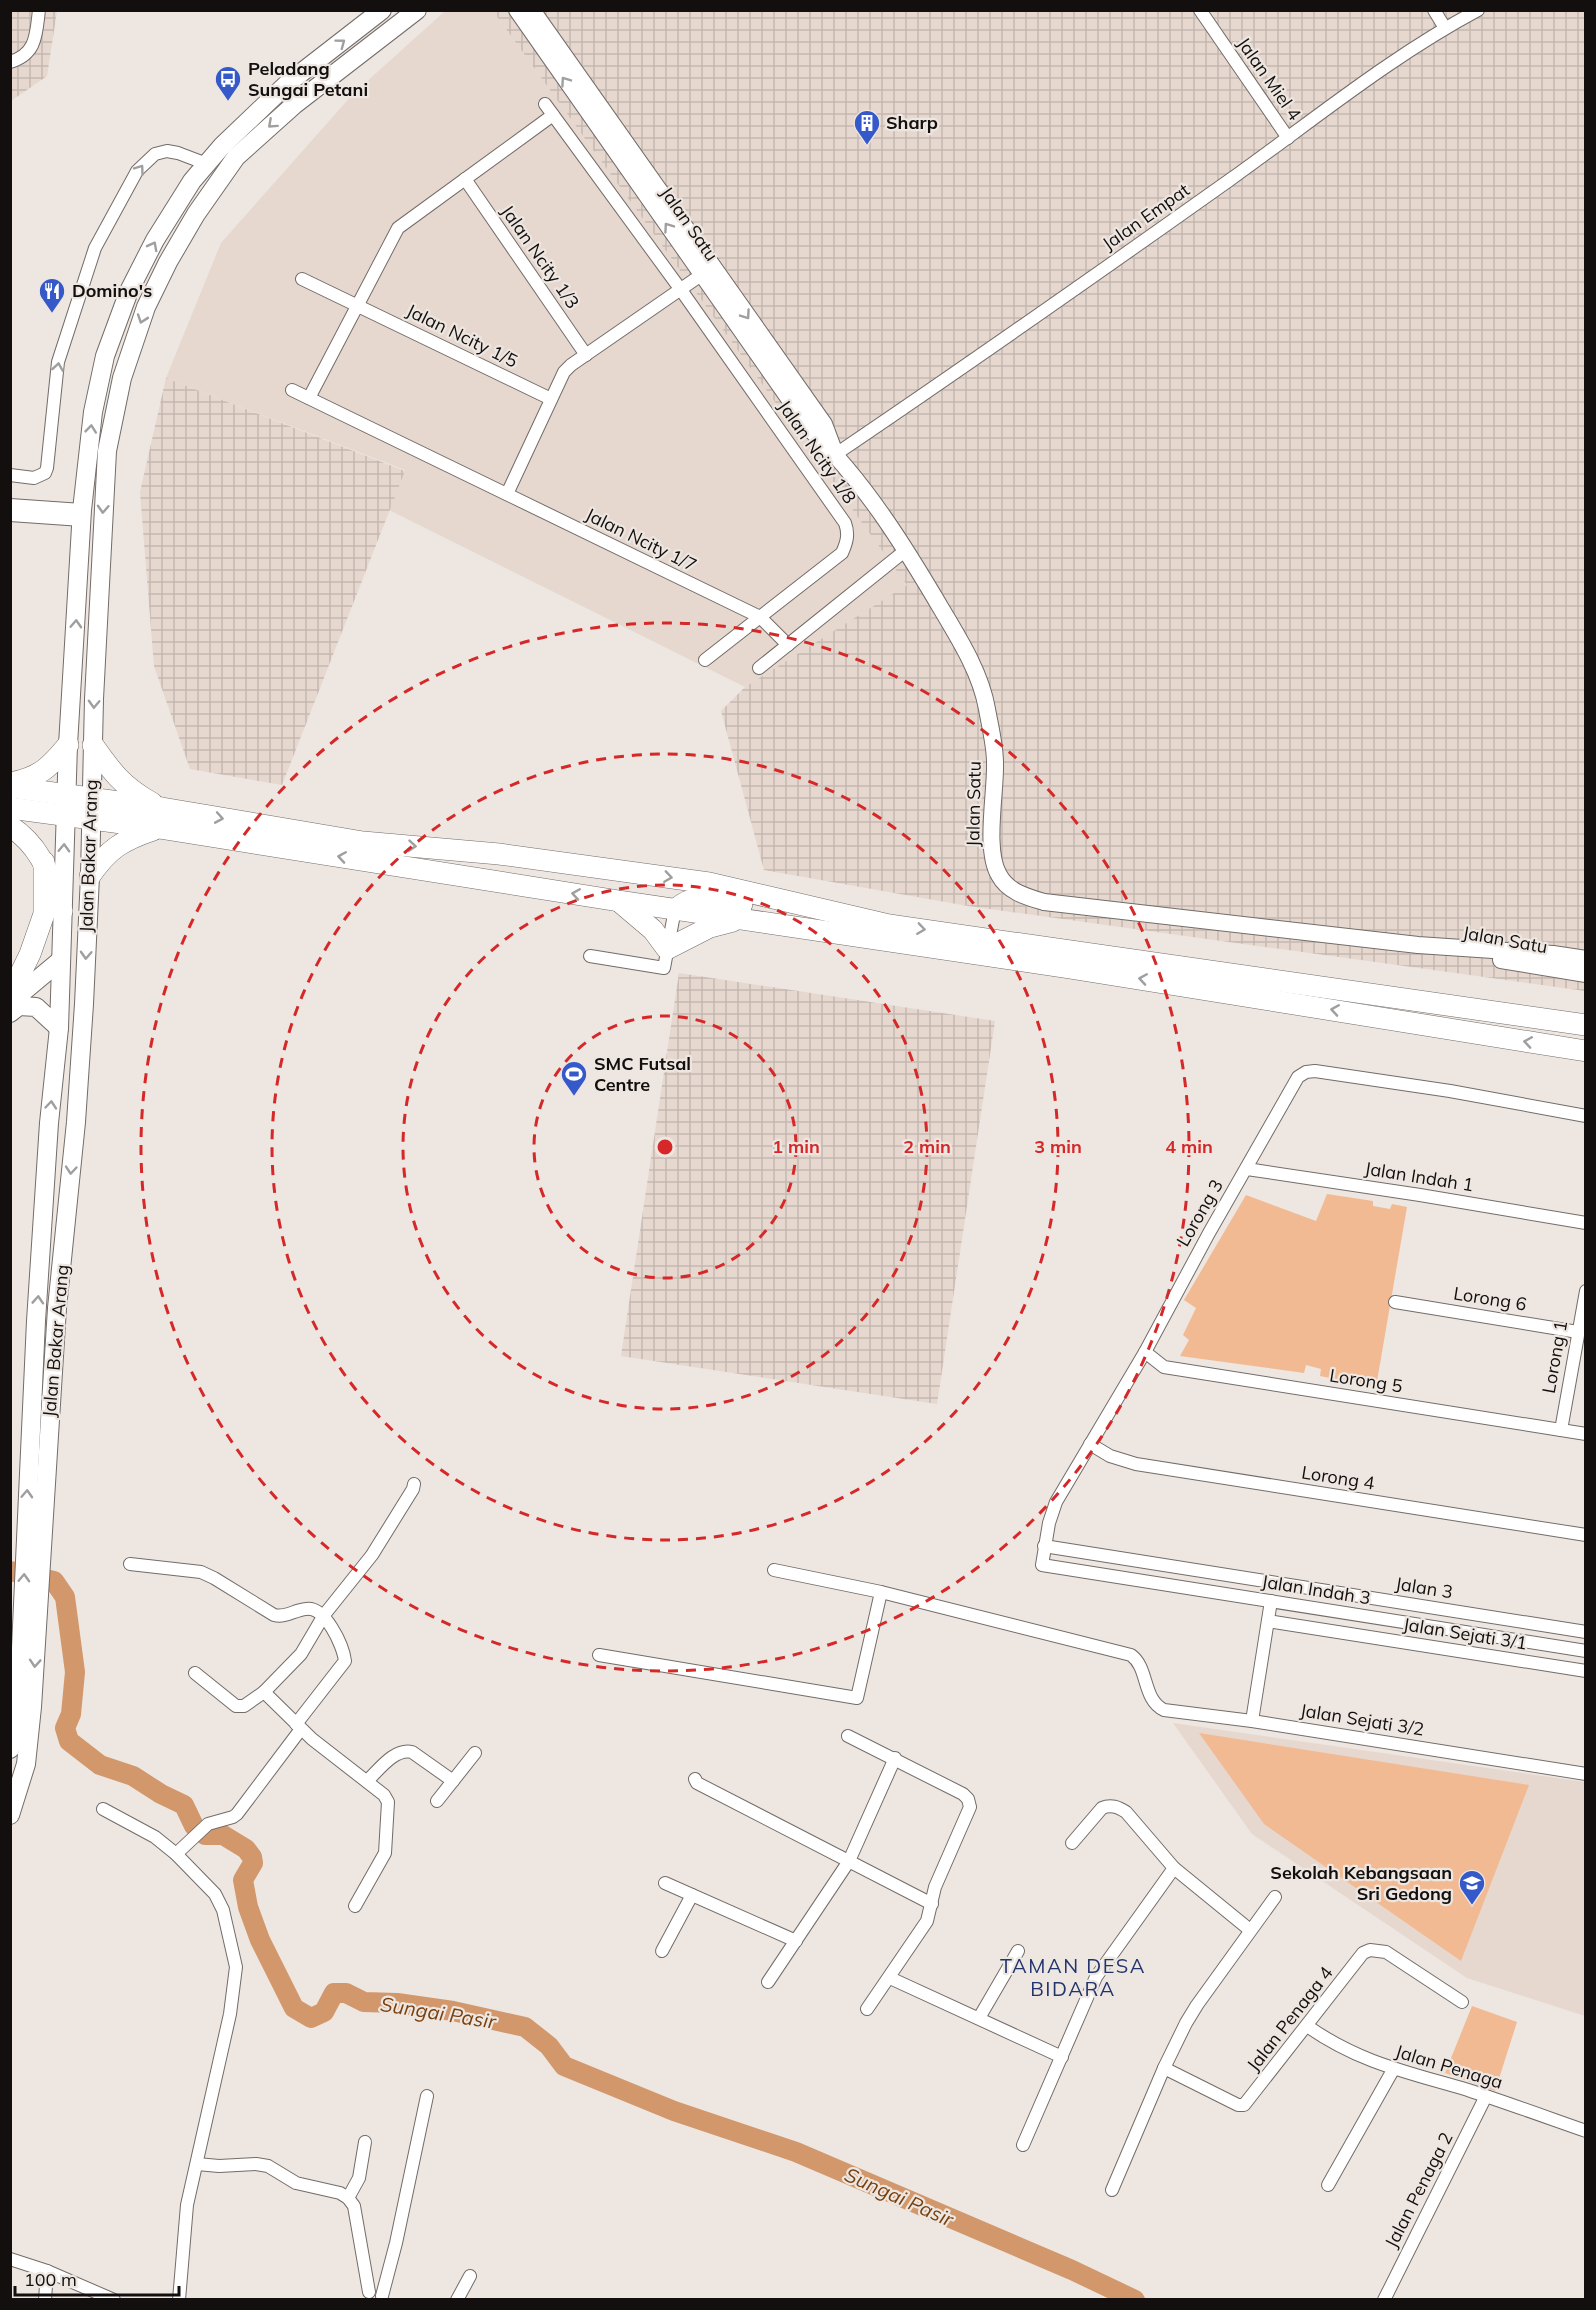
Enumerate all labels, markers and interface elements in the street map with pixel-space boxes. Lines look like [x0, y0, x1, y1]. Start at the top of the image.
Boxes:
street label: Jalan Miel 4 [1232, 33, 1307, 125]
one-way arrow [334, 40, 345, 51]
place label: Peladang Sungai Petani [248, 57, 368, 101]
bus stop icon: Peladang Sungai Petani [213, 64, 243, 102]
one-way arrow [561, 76, 572, 87]
building icon: Sharp [852, 108, 882, 146]
place label: Sharp [886, 111, 938, 134]
one-way arrow [268, 117, 279, 128]
one-way arrow [133, 165, 144, 176]
street label: Jalan Empat [1098, 178, 1194, 255]
street label: Jalan Satu [655, 182, 723, 265]
street label: Jalan Ncity 1/3 [496, 201, 585, 313]
one-way arrow [664, 223, 675, 234]
one-way arrow [145, 241, 157, 252]
restaurant icon: Domino's [37, 276, 67, 314]
place label: Domino's [72, 279, 152, 302]
street label: Jalan Ncity 1/5 [403, 299, 522, 373]
one-way arrow [739, 308, 750, 319]
one-way arrow [136, 313, 149, 324]
one-way arrow [52, 363, 64, 372]
street label: Jalan Ncity 1/8 [773, 396, 862, 508]
one-way arrow [84, 425, 97, 434]
street label: Jalan Ncity 1/7 [582, 503, 701, 576]
one-way arrow [97, 505, 110, 514]
one-way arrow [69, 619, 82, 628]
one-way arrow [87, 700, 100, 709]
street label: Jalan Satu [961, 761, 986, 847]
street label: Jalan Bakar Arang [74, 779, 103, 933]
one-way arrow [214, 811, 224, 824]
one-way arrow [408, 840, 417, 853]
one-way arrow [58, 843, 71, 852]
one-way arrow [337, 851, 347, 864]
one-way arrow [664, 870, 673, 882]
one-way arrow [571, 888, 581, 901]
street label: Jalan Satu [1461, 921, 1549, 958]
one-way arrow [916, 923, 925, 935]
one-way arrow [80, 951, 93, 960]
one-way arrow [1138, 974, 1147, 986]
one-way arrow [1331, 1005, 1340, 1017]
one-way arrow [1523, 1036, 1532, 1048]
place label: SMC Futsal Centre [594, 1052, 691, 1096]
sports icon: SMC Futsal Centre [559, 1059, 589, 1097]
one-way arrow [44, 1101, 57, 1110]
text: 1 min [772, 1135, 820, 1158]
text: 2 min [903, 1135, 951, 1158]
text: 3 min [1034, 1135, 1082, 1158]
text: 4 min [1165, 1135, 1213, 1158]
centre of rings [655, 1137, 675, 1157]
street label: Jalan Indah 1 [1363, 1157, 1475, 1196]
one-way arrow [65, 1166, 78, 1175]
street label: Lorong 3 [1171, 1175, 1228, 1250]
street label: Jalan Bakar Arang [37, 1264, 74, 1418]
street label: Lorong 6 [1452, 1281, 1528, 1316]
one-way arrow [31, 1295, 44, 1304]
street label: Lorong 1 [1537, 1319, 1572, 1395]
street label: Lorong 5 [1328, 1363, 1404, 1398]
street label: Lorong 4 [1300, 1460, 1376, 1495]
one-way arrow [21, 1490, 34, 1499]
street label: Jalan Indah 3 [1260, 1570, 1372, 1609]
street label: Jalan 3 [1394, 1572, 1454, 1603]
one-way arrow [17, 1574, 30, 1583]
street label: Jalan Sejati 3/1 [1401, 1612, 1529, 1655]
one-way arrow [29, 1659, 42, 1668]
street label: Jalan Sejati 3/2 [1298, 1698, 1426, 1741]
place label: Sekolah Kebangsaan Sri Gedong [1270, 1861, 1452, 1905]
school or university icon: Sekolah Kebangsaan Sri Gedong [1457, 1868, 1487, 1906]
district label: TAMAN DESA BIDARA [1000, 1953, 1146, 2001]
street label: Jalan Penaga 4 [1242, 1962, 1338, 2076]
water label: Sungai Pasir [379, 1991, 498, 2034]
street label: Jalan Penaga [1393, 2039, 1506, 2094]
street label: Jalan Penaga 2 [1380, 2128, 1458, 2251]
water label: Sungai Pasir [841, 2161, 958, 2232]
scale bar [15, 2259, 178, 2297]
text: 100 m [24, 2268, 77, 2291]

